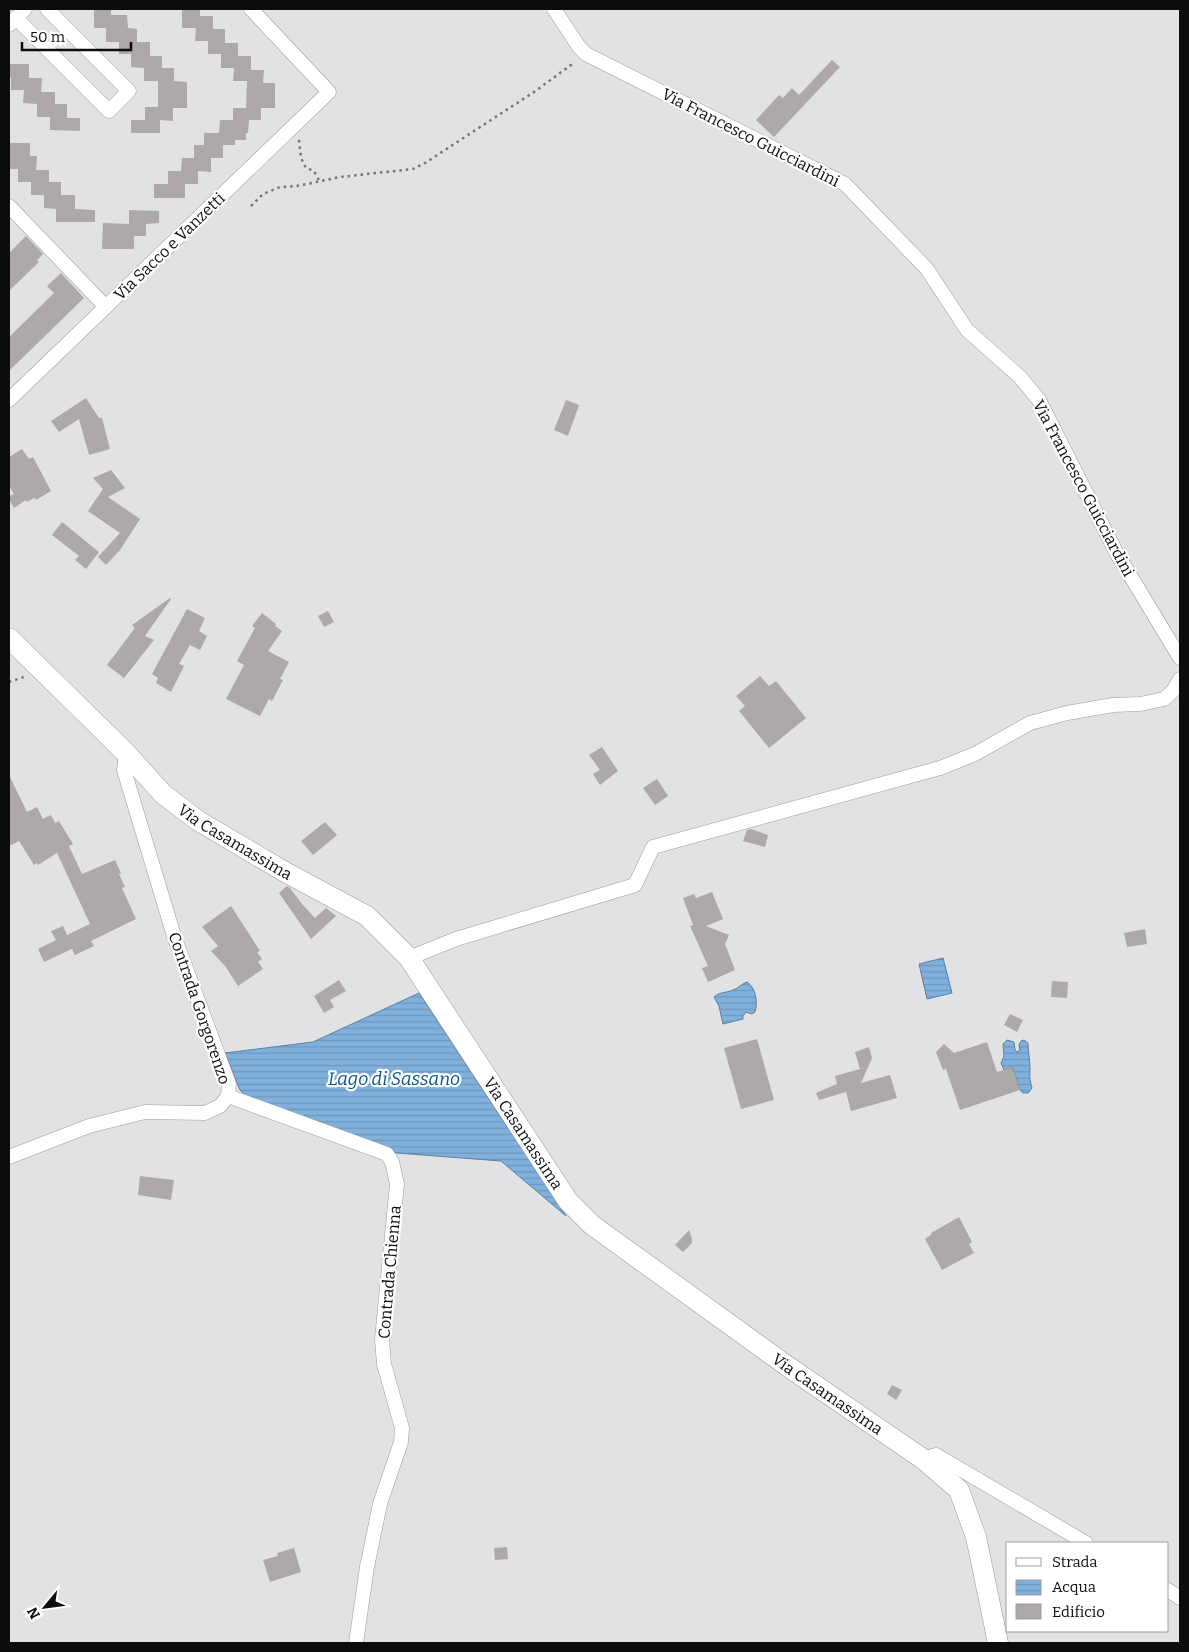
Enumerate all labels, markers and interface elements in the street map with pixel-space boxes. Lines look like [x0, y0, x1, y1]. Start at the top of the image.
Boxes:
scale bar [22, 20, 131, 52]
text: 50 m [30, 28, 66, 46]
street label: Via Francesco Guicciardini [659, 84, 843, 191]
street label: Via Sacco e Vanzetti [110, 189, 229, 304]
street label: Via Francesco Guicciardini [1029, 397, 1138, 580]
street label: Via Casamassima [174, 800, 295, 884]
street label: Contrada Gorgorenzo [165, 930, 235, 1087]
water label: Lago di Sassano [328, 1068, 460, 1090]
street label: Via Casamassima [480, 1074, 567, 1193]
street label: Contrada Chienna [374, 1204, 405, 1340]
street label: Via Casamassima [768, 1349, 887, 1439]
legend [1006, 1542, 1169, 1632]
text: Strada [1052, 1553, 1098, 1571]
text: Acqua [1052, 1578, 1096, 1596]
north arrow [20, 1582, 70, 1632]
text: Edificio [1052, 1603, 1105, 1621]
text: N [24, 1604, 44, 1622]

